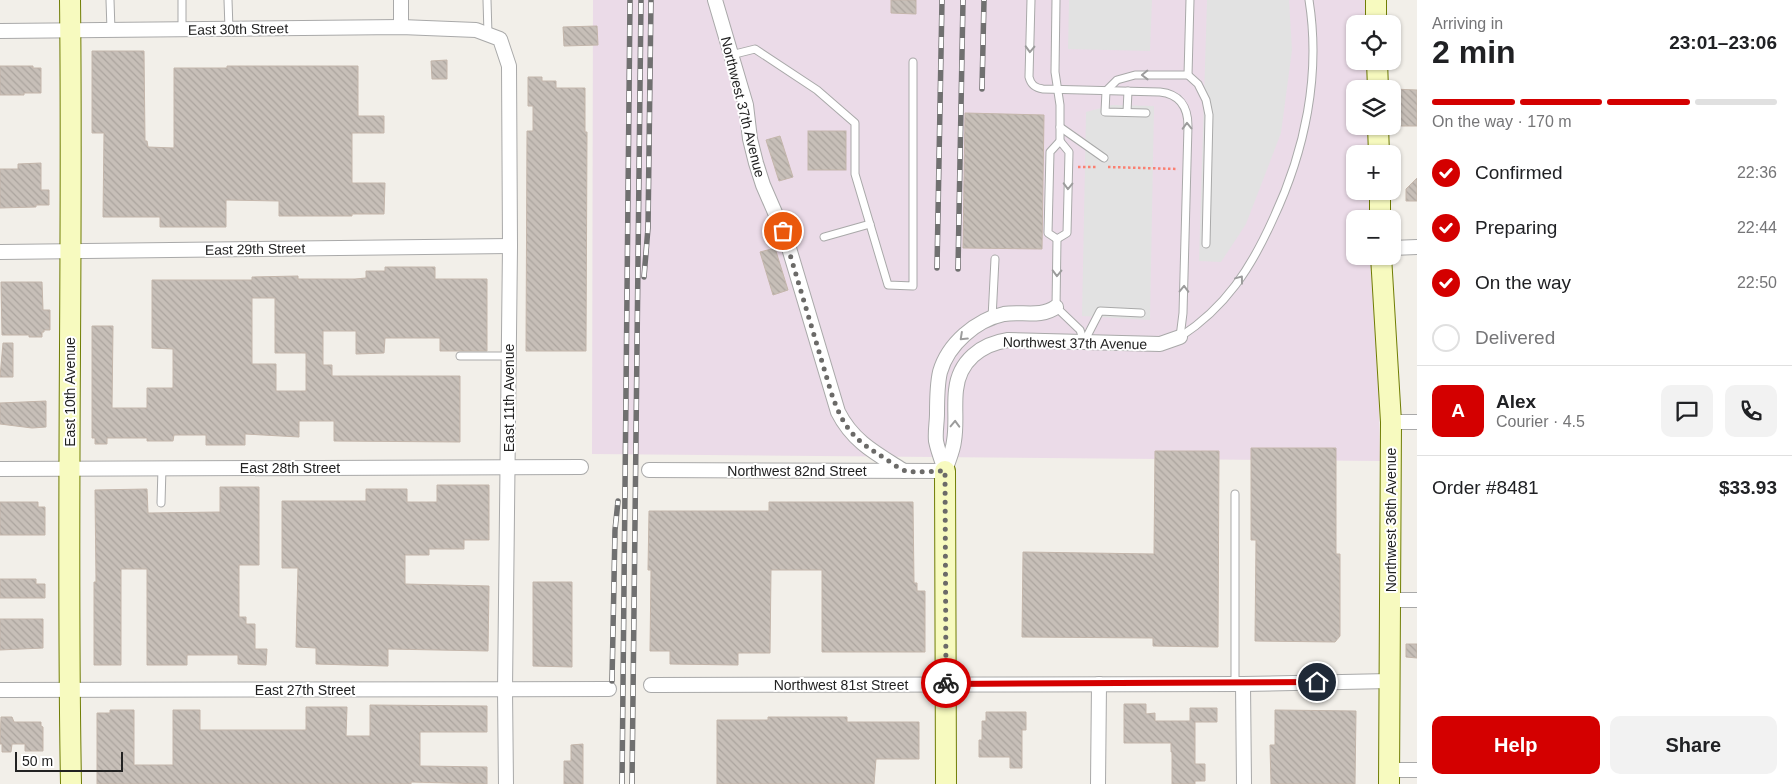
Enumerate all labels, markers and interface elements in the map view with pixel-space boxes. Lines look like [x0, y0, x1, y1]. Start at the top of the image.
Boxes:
map controls [1346, 15, 1401, 265]
button: locate [1346, 15, 1401, 70]
text: Arriving in [1432, 15, 1503, 32]
street label: East 30th Street [188, 20, 288, 38]
text: 23:01–23:06 [1669, 32, 1777, 53]
text: 2 min [1432, 34, 1516, 70]
street label: Northwest 37th Avenue [718, 35, 768, 179]
one-way arrow [1025, 45, 1035, 53]
one-way arrow [1140, 70, 1148, 80]
button: layers [1346, 80, 1401, 135]
text: On the way · 170 m [1432, 113, 1572, 130]
one-way arrow [1182, 122, 1192, 130]
button: + [1346, 145, 1401, 200]
icon: check [1432, 159, 1460, 187]
text: Confirmed [1475, 162, 1563, 183]
text: 22:36 [1737, 164, 1777, 181]
one-way arrow [1063, 182, 1074, 190]
pin [762, 210, 804, 252]
button: − [1346, 210, 1401, 265]
icon: check [1432, 214, 1460, 242]
icon: bag [769, 217, 797, 245]
text: Preparing [1475, 217, 1557, 238]
text: 22:44 [1737, 219, 1777, 236]
street label: East 29th Street [205, 240, 305, 258]
icon: check [1432, 269, 1460, 297]
one-way arrow [1052, 270, 1062, 277]
text: On the way [1475, 272, 1571, 293]
text: 22:50 [1737, 274, 1777, 291]
one-way arrow [1235, 276, 1243, 285]
one-way arrow [1179, 284, 1189, 292]
text: Delivered [1475, 327, 1555, 348]
one-way arrow [959, 331, 968, 340]
street label: Northwest 37th Avenue [1003, 334, 1148, 352]
street label: East 10th Avenue [62, 337, 78, 447]
street label: East 11th Avenue [501, 344, 517, 452]
button: chat [1661, 385, 1713, 437]
button: phone [1725, 385, 1777, 437]
text: Alex [1496, 391, 1536, 412]
text: A [1451, 400, 1465, 421]
text: Courier · 4.5 [1496, 413, 1585, 430]
one-way arrow [949, 419, 960, 427]
street label: Northwest 36th Avenue [1383, 448, 1399, 592]
street label: East 28th Street [240, 460, 340, 476]
street label: Northwest 82nd Street [727, 463, 867, 479]
text: Order #8481 [1432, 477, 1539, 498]
text: $33.93 [1719, 477, 1777, 498]
courier [921, 658, 971, 708]
pin [1296, 661, 1338, 703]
icon: home [1303, 668, 1331, 696]
icon: bike [932, 669, 960, 697]
street label: Northwest 81st Street [774, 677, 908, 693]
street label: East 27th Street [255, 682, 355, 698]
button: Help [1432, 716, 1600, 774]
button: Share [1610, 716, 1777, 774]
scale bar [15, 749, 122, 772]
text: 50 m [22, 753, 53, 769]

